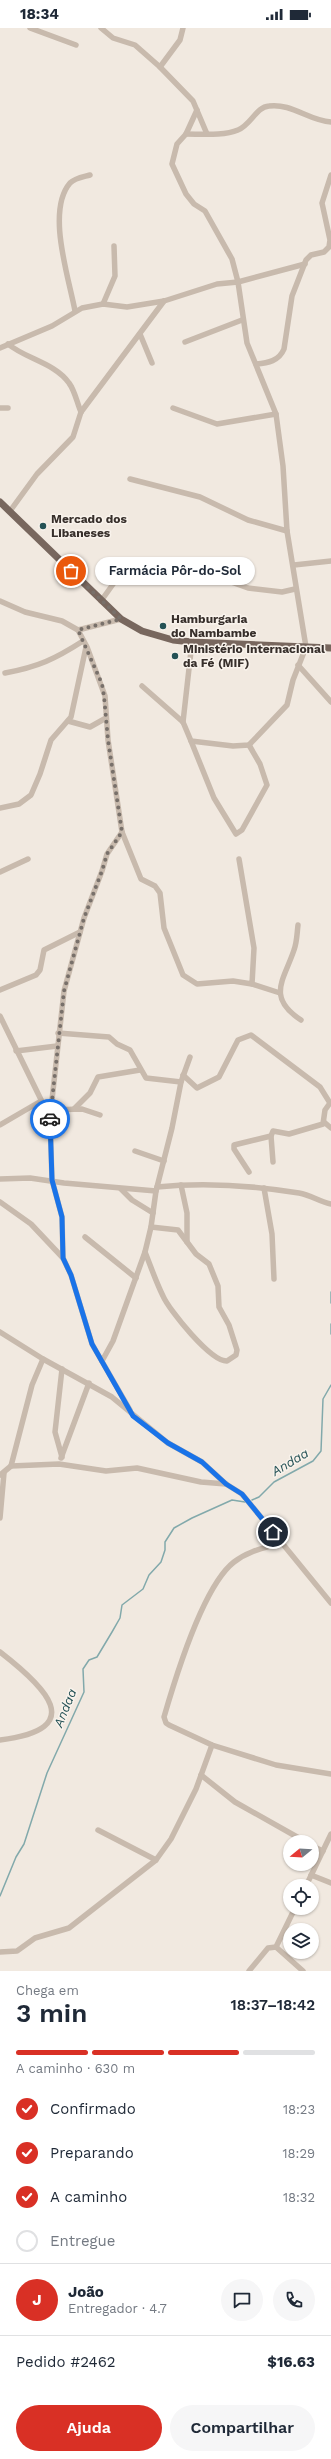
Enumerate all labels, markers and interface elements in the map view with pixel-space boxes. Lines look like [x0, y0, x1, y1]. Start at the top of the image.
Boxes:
text: 18:34 [20, 5, 59, 23]
place label: Mercado dos Libaneses [51, 512, 127, 540]
marker: Mercado dos Libaneses [38, 521, 48, 531]
pin [54, 554, 88, 588]
callout: Farmácia Pôr-do-Sol [95, 557, 255, 585]
icon: bag [60, 560, 82, 582]
text: Farmácia Pôr-do-Sol [109, 563, 241, 578]
place label: Hamburgaria do Nambambe [171, 612, 256, 640]
marker: Hamburgaria do Nambambe [158, 621, 168, 631]
place label: Ministério Internacional da Fé (MIF) [183, 642, 325, 670]
marker: Ministério Internacional da Fé (MIF) [170, 651, 180, 661]
courier [30, 1099, 70, 1139]
icon: car [39, 1108, 61, 1130]
water label: Andaa [268, 1445, 311, 1479]
pin [256, 1515, 290, 1549]
icon: home [262, 1521, 284, 1543]
water label: Andaa [50, 1687, 79, 1730]
north arrow [283, 1835, 319, 1871]
map controls [283, 1835, 319, 1959]
button: locate [283, 1879, 319, 1915]
button: layers [283, 1923, 319, 1959]
text: Chega em [16, 1983, 79, 1998]
text: 18:37–18:42 [231, 1996, 315, 2014]
text: 3 min [16, 1998, 87, 2028]
text: A caminho · 630 m [16, 2061, 135, 2076]
icon: check [16, 2098, 38, 2120]
text: Confirmado [50, 2100, 136, 2118]
text: 18:23 [283, 2102, 315, 2117]
icon: check [16, 2142, 38, 2164]
text: Preparando [50, 2144, 134, 2162]
text: 18:29 [282, 2146, 315, 2161]
icon: check [16, 2186, 38, 2208]
text: A caminho [50, 2188, 127, 2206]
text: 18:32 [283, 2190, 315, 2205]
text: Entregue [50, 2232, 115, 2250]
button: chat [221, 2279, 263, 2321]
button: phone [273, 2279, 315, 2321]
text: João [68, 2283, 104, 2301]
text: J [32, 2291, 42, 2309]
text: Entregador · 4.7 [68, 2301, 167, 2316]
text: Pedido #2462 [16, 2353, 116, 2371]
text: $16.63 [267, 2353, 315, 2371]
button: Ajuda [16, 2405, 162, 2451]
button: Compartilhar [170, 2405, 315, 2451]

